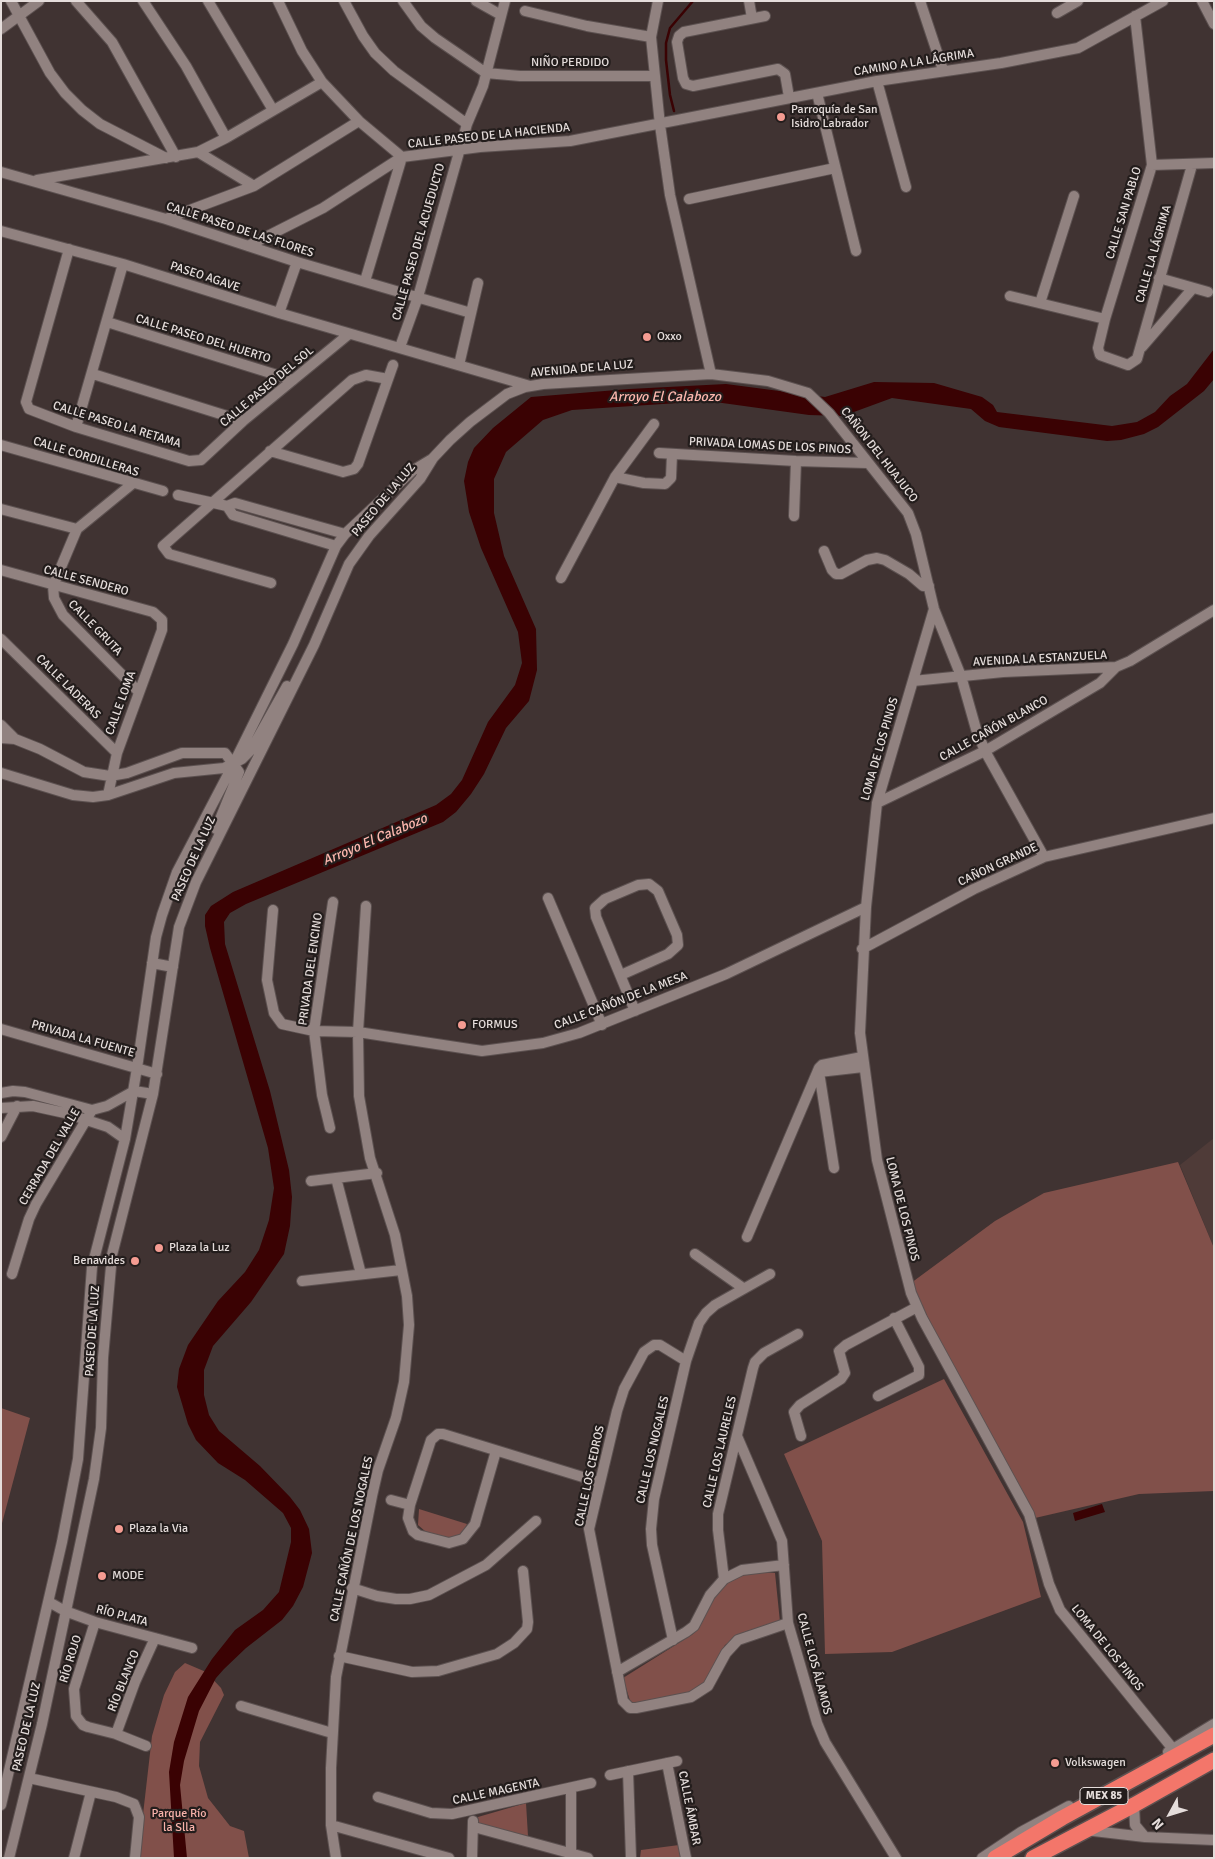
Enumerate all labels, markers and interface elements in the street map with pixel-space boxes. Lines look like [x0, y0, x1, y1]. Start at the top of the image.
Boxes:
street label: CAMINO A LA LÁGRIMA [853, 46, 975, 80]
street label: NIÑO PERDIDO [531, 56, 609, 70]
place label: Parroquía de San Isidro Labrador [791, 103, 878, 131]
marker: Parroquía de San Isidro Labrador [775, 111, 787, 123]
street label: CALLE PASEO DE LA HACIENDA [407, 120, 571, 152]
street label: CALLE PASEO DEL ACUEDUCTO [390, 162, 448, 322]
street label: CALLE SAN PABLO [1103, 165, 1145, 261]
street label: CALLE PASEO DE LAS FLORES [164, 199, 316, 261]
street label: CALLE LA LÁGRIMA [1133, 203, 1175, 305]
street label: PASEO AGAVE [168, 259, 242, 295]
street label: CALLE PASEO DEL HUERTO [134, 312, 272, 366]
place label: Oxxo [657, 330, 682, 344]
marker: Oxxo [641, 331, 653, 343]
street label: CALLE PASEO DEL SOL [217, 344, 317, 430]
street label: AVENIDA DE LA LUZ [530, 357, 634, 381]
water label: Arroyo El Calabozo [609, 389, 721, 405]
street label: CALLE PASEO LA RETAMA [51, 399, 183, 451]
street label: CAÑON DEL HUAJUCO [837, 405, 921, 505]
street label: CALLE CORDILLERAS [31, 434, 141, 480]
street label: PRIVADA LOMAS DE LOS PINOS [689, 435, 851, 457]
street label: PASEO DE LA LUZ [349, 460, 419, 540]
street label: CALLE SENDERO [42, 563, 130, 599]
street label: CALLE GRUTA [65, 597, 125, 659]
street label: AVENIDA LA ESTANZUELA [972, 648, 1108, 670]
street label: CALLE LADERAS [33, 652, 103, 722]
street label: CALLE LOMA [103, 669, 139, 737]
street label: CALLE CAÑÓN BLANCO [937, 693, 1051, 765]
street label: LOMA DE LOS PINOS [858, 696, 902, 802]
water label: Arroyo El Calabozo [320, 810, 430, 870]
street label: PASEO DE LA LUZ [169, 814, 219, 904]
street label: CAÑON GRANDE [956, 840, 1040, 890]
street label: PRIVADA DEL ENCINO [296, 912, 326, 1026]
street label: CALLE CAÑÓN DE LA MESA [552, 969, 690, 1033]
street label: PRIVADA LA FUENTE [30, 1017, 136, 1061]
place label: FORMUS [472, 1018, 518, 1032]
marker: FORMUS [456, 1019, 468, 1031]
street label: CERRADA DEL VALLE [16, 1106, 84, 1208]
street label: LOMA DE LOS PINOS [882, 1155, 922, 1263]
place label: Plaza la Luz [169, 1241, 230, 1255]
marker: Plaza la Luz [153, 1242, 165, 1254]
place label: Benavides [73, 1254, 125, 1268]
marker: Benavides [129, 1255, 141, 1267]
street label: PASEO DE LA LUZ [83, 1285, 103, 1377]
street label: CALLE LOS NOGALES [634, 1395, 672, 1505]
street label: CALLE LOS LAURELES [700, 1395, 740, 1509]
street label: CALLE LOS CEDROS [572, 1424, 608, 1528]
street label: CALLE CAÑÓN DE LOS NOGALES [327, 1455, 377, 1623]
place label: Plaza la Via [129, 1522, 188, 1536]
marker: Plaza la Via [113, 1523, 125, 1535]
place label: MODE [112, 1569, 144, 1583]
marker: MODE [96, 1570, 108, 1582]
street label: RÍO PLATA [94, 1602, 150, 1630]
street label: LOMA DE LOS PINOS [1068, 1602, 1146, 1694]
street label: CALLE LOS ÁLAMOS [794, 1612, 834, 1716]
street label: RÍO ROJO [57, 1633, 85, 1685]
street label: RÍO BLANCO [105, 1648, 143, 1714]
street label: PASEO DE LA LUZ [10, 1681, 44, 1773]
place label: Volkswagen [1065, 1756, 1126, 1770]
marker: Volkswagen [1049, 1757, 1061, 1769]
street label: CALLE ÁMBAR [675, 1770, 703, 1846]
street label: CALLE MAGENTA [451, 1776, 541, 1808]
road number: MEX 85 [1080, 1788, 1128, 1804]
north arrow [1145, 1789, 1195, 1839]
park label: Parque Río la Slla [151, 1807, 207, 1835]
text: N [1148, 1815, 1168, 1833]

